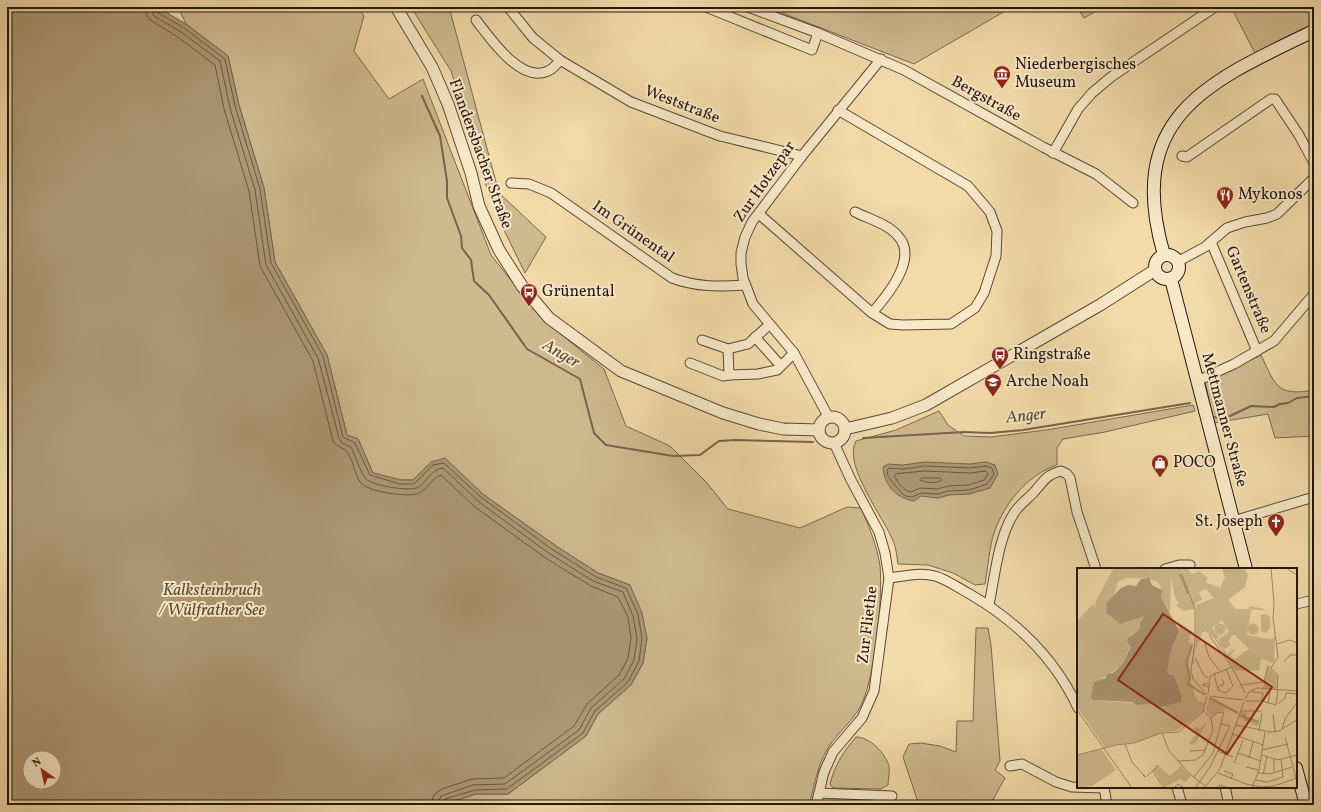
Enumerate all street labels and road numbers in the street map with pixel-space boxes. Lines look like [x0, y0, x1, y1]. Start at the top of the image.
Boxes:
street label: Bergstraße [947, 71, 1025, 127]
street label: Flandersbacher Straße [443, 76, 517, 232]
street label: Weststraße [641, 81, 723, 129]
street label: Zur Hotzepar [729, 137, 801, 227]
street label: Im Grünental [588, 196, 679, 269]
street label: Gartenstraße [1220, 243, 1276, 337]
street label: Mettmanner Straße [1195, 350, 1253, 490]
street label: Zur Fliethe [852, 585, 884, 665]

